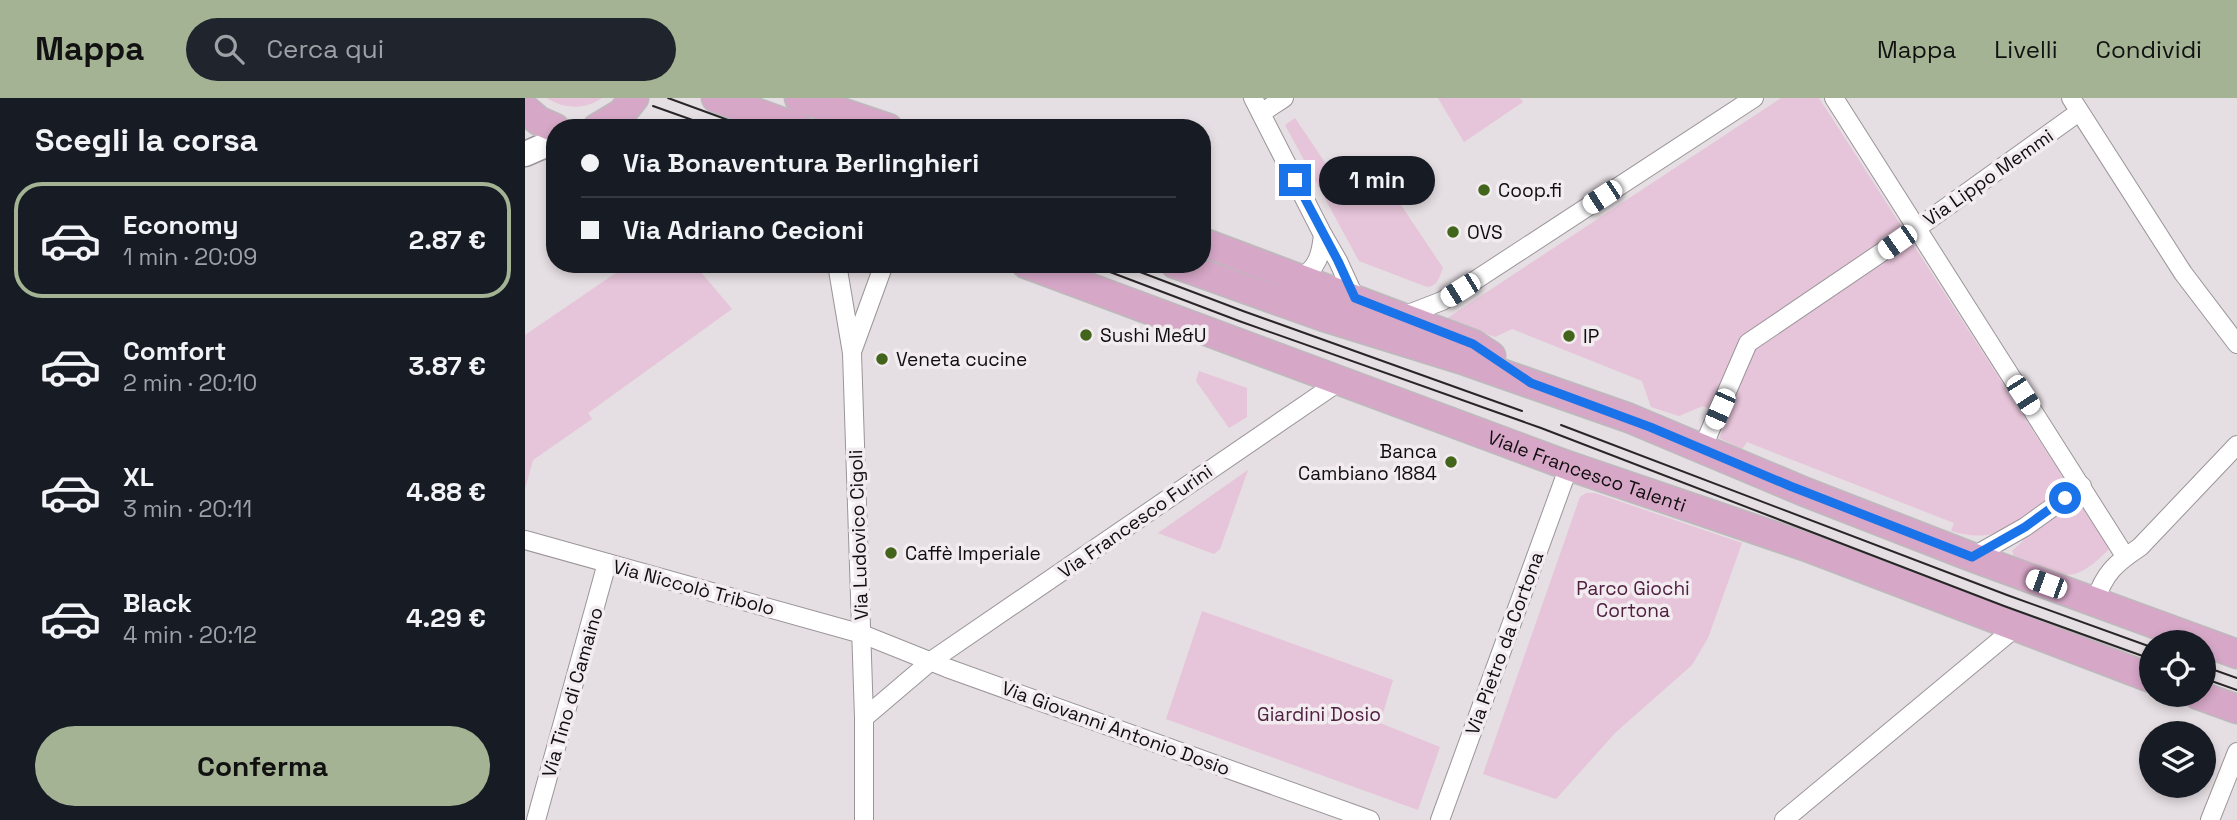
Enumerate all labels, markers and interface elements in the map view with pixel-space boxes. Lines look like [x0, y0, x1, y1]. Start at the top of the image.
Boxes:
search box [186, 18, 676, 81]
text: Mappa [35, 28, 144, 70]
icon: search [210, 30, 248, 68]
text: Cerca qui [266, 32, 384, 66]
text: Mappa [1877, 34, 1956, 65]
text: Livelli [1994, 34, 2058, 65]
text: Condividi [2096, 34, 2202, 65]
text: Scegli la corsa [35, 120, 258, 160]
street label: Via Lippo Memmi [1918, 123, 2058, 232]
text: Via Bonaventura Berlinghieri [623, 146, 979, 180]
callout: 1 min [1319, 155, 1435, 204]
route end [1279, 164, 1311, 196]
text: 1 min [1349, 165, 1405, 195]
car [1579, 177, 1626, 217]
place label: Coop.fi [1498, 178, 1562, 203]
marker: Coop.fi [1476, 182, 1492, 198]
text: Economy [123, 208, 239, 242]
icon: car [39, 209, 102, 272]
text: Via Adriano Cecioni [623, 213, 864, 247]
place label: OVS [1467, 220, 1503, 245]
car [1874, 221, 1921, 263]
text: 2.87 € [409, 223, 486, 257]
marker: OVS [1445, 224, 1461, 240]
text: 1 min · 20:09 [123, 242, 257, 272]
car [1437, 270, 1484, 310]
place label: Sushi Me&U [1100, 323, 1206, 348]
place label: IP [1583, 324, 1599, 349]
marker: Sushi Me&U [1078, 327, 1094, 343]
marker: IP [1561, 328, 1577, 344]
text: Comfort [123, 334, 226, 368]
icon: car [39, 335, 102, 398]
place label: Veneta cucine [896, 347, 1027, 372]
text: 3.87 € [408, 349, 486, 383]
marker: Veneta cucine [874, 351, 890, 367]
text: 2 min · 20:10 [123, 368, 257, 398]
car [2003, 372, 2044, 418]
car [1702, 386, 1739, 432]
street label: Viale Francesco Talenti [1484, 425, 1690, 518]
place label: Banca Cambiano 1884 [1298, 439, 1437, 486]
street label: Via Ludovico Cigoli [843, 449, 874, 621]
marker: Banca Cambiano 1884 [1443, 454, 1459, 470]
street label: Via Francesco Furini [1053, 459, 1217, 584]
text: XL [123, 460, 154, 494]
icon: car [39, 461, 102, 524]
text: 4.88 € [406, 475, 486, 509]
route start [2049, 482, 2081, 514]
text: 3 min · 20:11 [123, 494, 252, 524]
place label: Caffè Imperiale [905, 541, 1041, 566]
marker: Caffè Imperiale [883, 545, 899, 561]
street label: Via Pietro da Cortona [1460, 548, 1549, 738]
street label: Via Niccolò Tribolo [610, 554, 778, 621]
car [2023, 567, 2070, 601]
park label: Parco Giochi Cortona [1576, 576, 1690, 623]
text: Black [123, 586, 192, 620]
icon: car [39, 587, 102, 650]
text: 4.29 € [406, 601, 486, 635]
street label: Via Tino di Camaino [536, 604, 609, 780]
text: 4 min · 20:12 [123, 620, 257, 650]
map controls [2139, 630, 2216, 798]
button: locate [2139, 630, 2216, 707]
street label: Via Giovanni Antonio Dosio [998, 675, 1234, 781]
park label: Giardini Dosio [1257, 702, 1381, 727]
button: layers [2139, 721, 2216, 798]
button: Conferma [35, 726, 490, 806]

